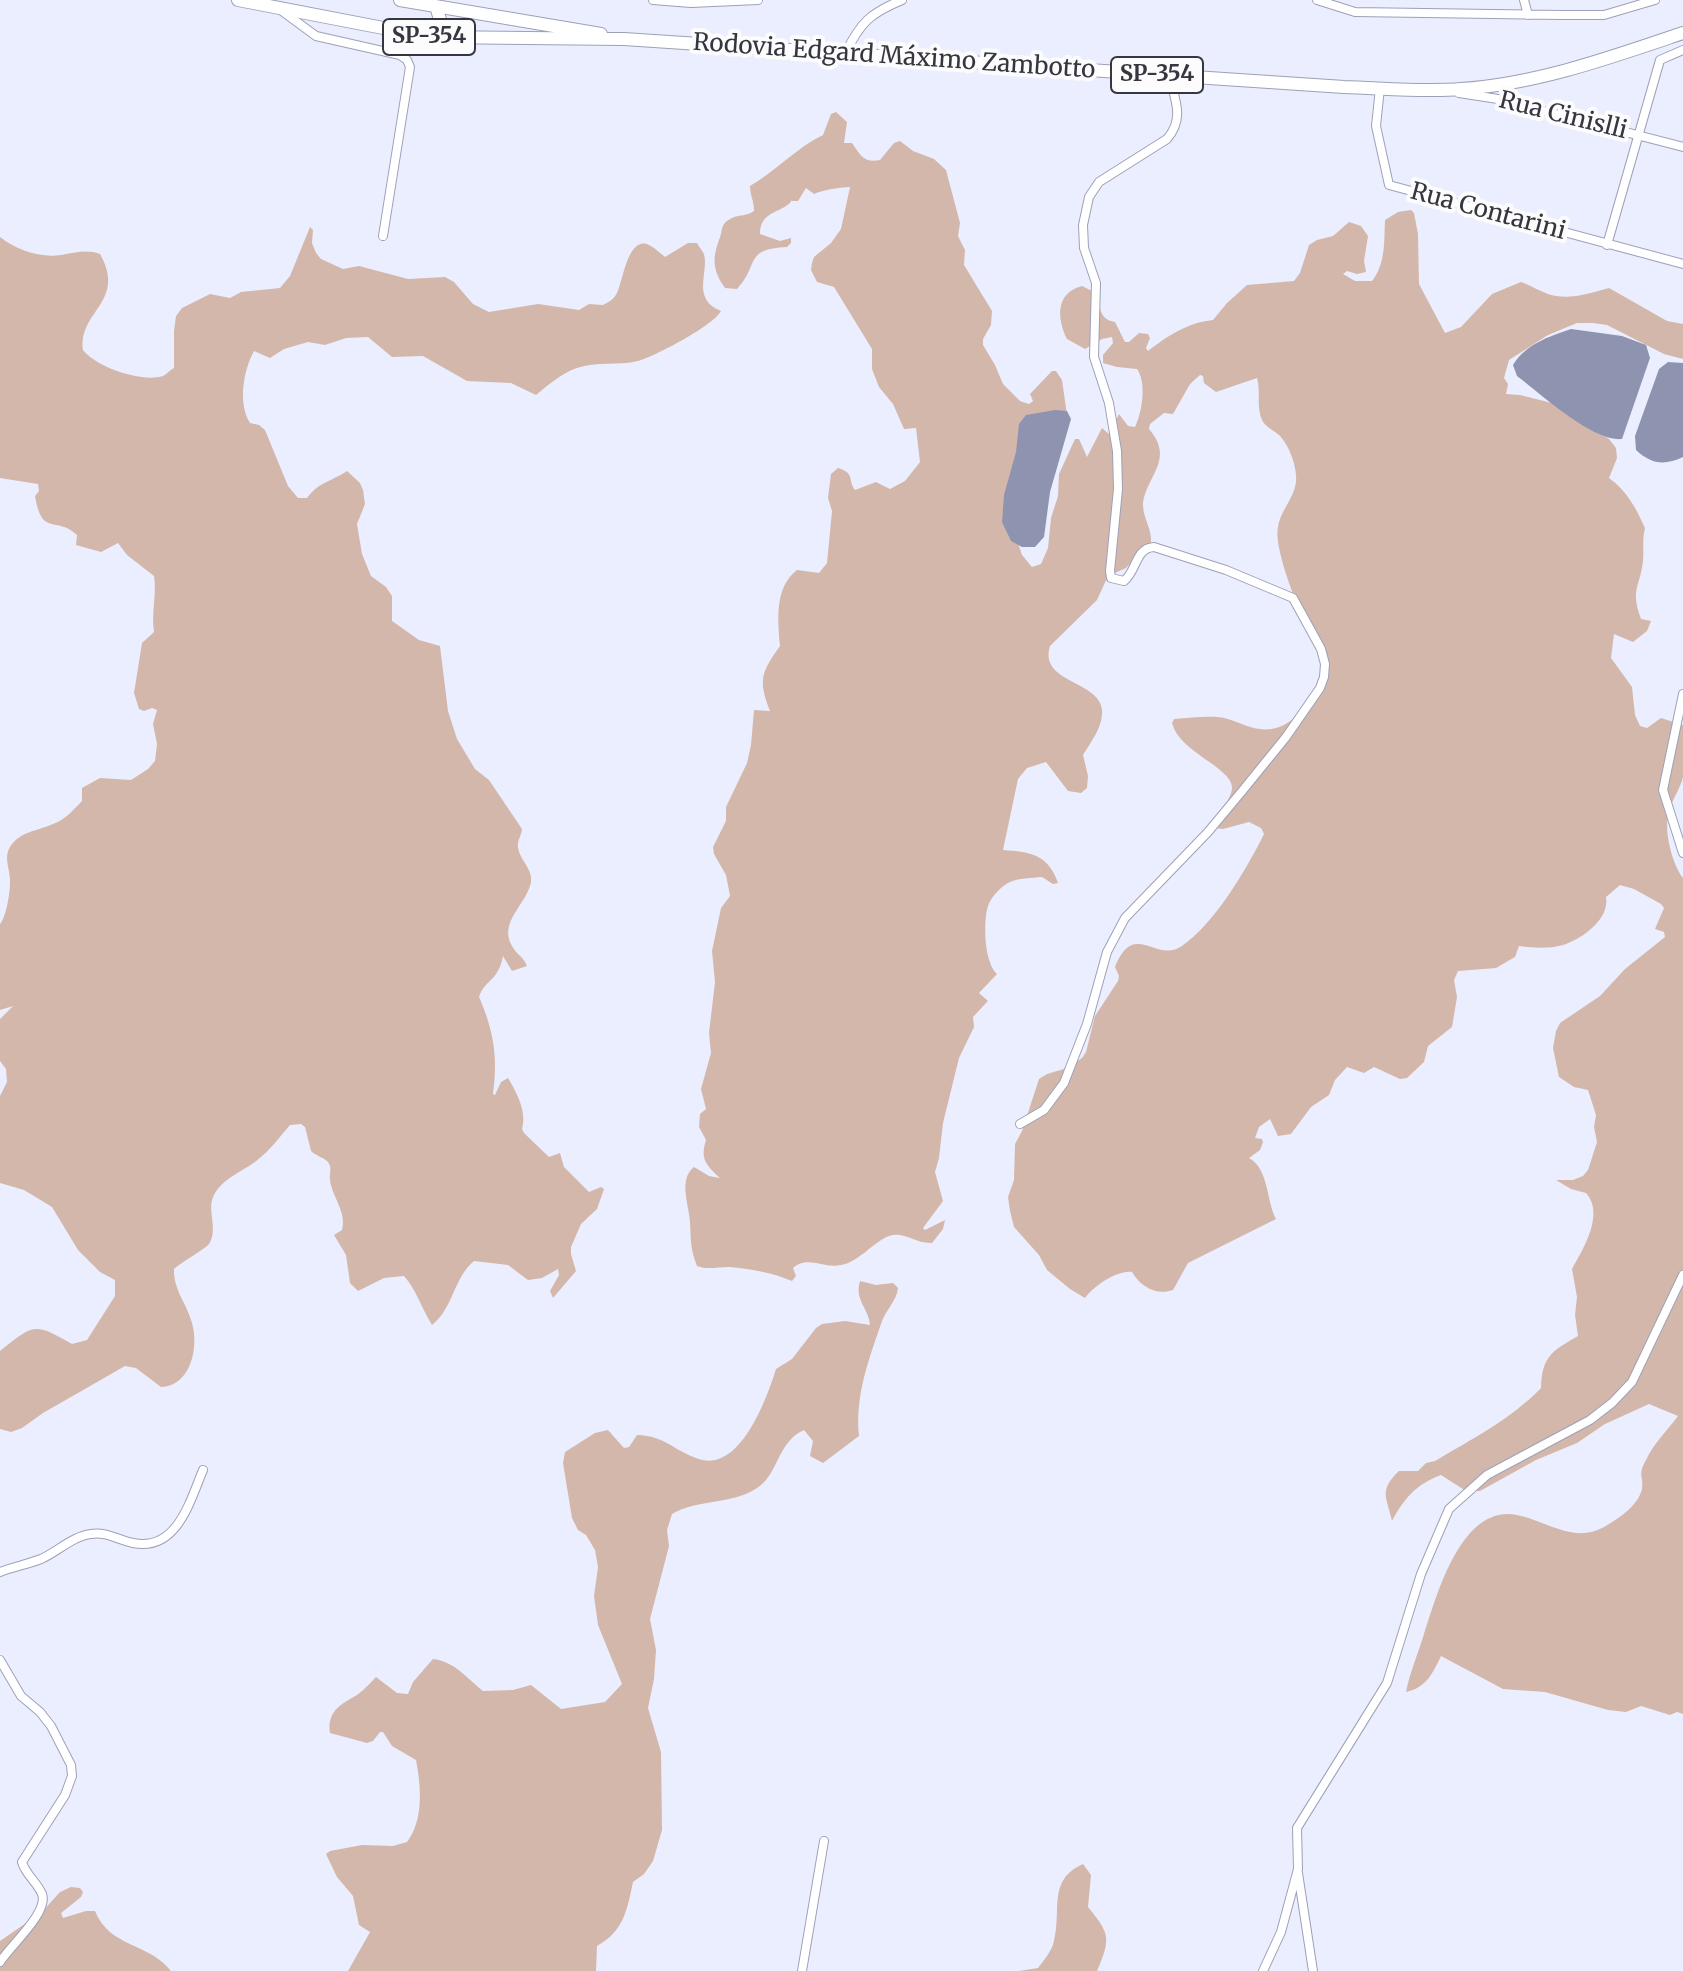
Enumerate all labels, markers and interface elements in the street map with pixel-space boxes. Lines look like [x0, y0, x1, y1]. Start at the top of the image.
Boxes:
road number: SP-354 [383, 19, 475, 55]
street label: Rodovia Edgard Máximo Zambotto [692, 29, 1096, 85]
road number: SP-354 [1111, 57, 1203, 93]
street label: Rua Cinislli [1496, 86, 1630, 146]
street label: Rua Contarini [1407, 177, 1569, 247]

